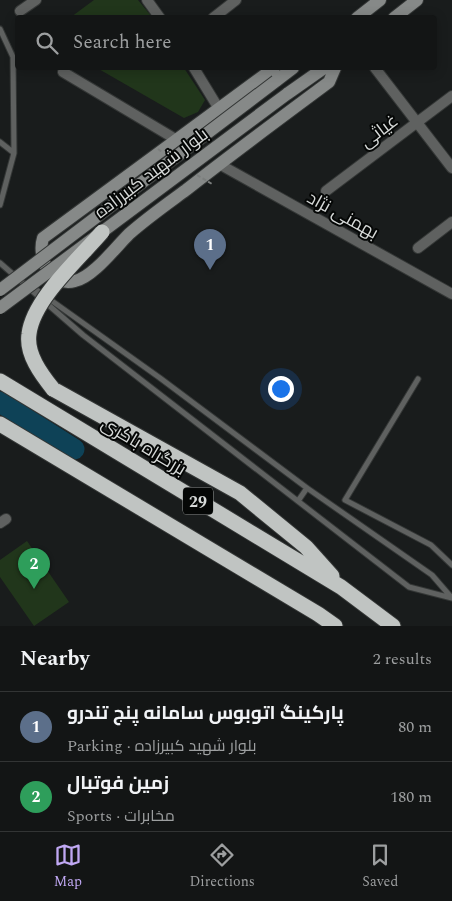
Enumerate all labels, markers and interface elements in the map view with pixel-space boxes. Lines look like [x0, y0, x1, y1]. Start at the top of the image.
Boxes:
search box [15, 15, 437, 70]
text: Search here [73, 28, 172, 57]
icon: search [33, 29, 61, 57]
street label: غیاثی [354, 108, 404, 155]
street label: بلوار شهید کبیرزاده [88, 121, 214, 225]
street label: بهمنی نژاد [302, 185, 384, 246]
pin: 1 [194, 229, 226, 270]
your location [268, 376, 294, 402]
street label: بزرگراه باکری [96, 410, 192, 483]
road number: 29 [183, 488, 213, 514]
pin: 2 [18, 548, 50, 589]
text: Nearby [20, 643, 90, 675]
text: 2 results [373, 647, 432, 671]
text: پارکینگ اتوبوس سامانه پنج تندرو [67, 699, 344, 728]
text: 1 [32, 715, 40, 739]
text: 80 m [398, 715, 432, 739]
text: Parking · بلوار شهید کبیرزاده [67, 734, 256, 758]
text: زمین فوتبال [67, 769, 169, 798]
text: 2 [32, 785, 40, 809]
text: 180 m [390, 785, 432, 809]
text: Sports · مخابرات [67, 804, 175, 828]
tab: Map [54, 841, 82, 892]
tab: Directions [189, 841, 255, 892]
tab: Saved [362, 841, 398, 892]

